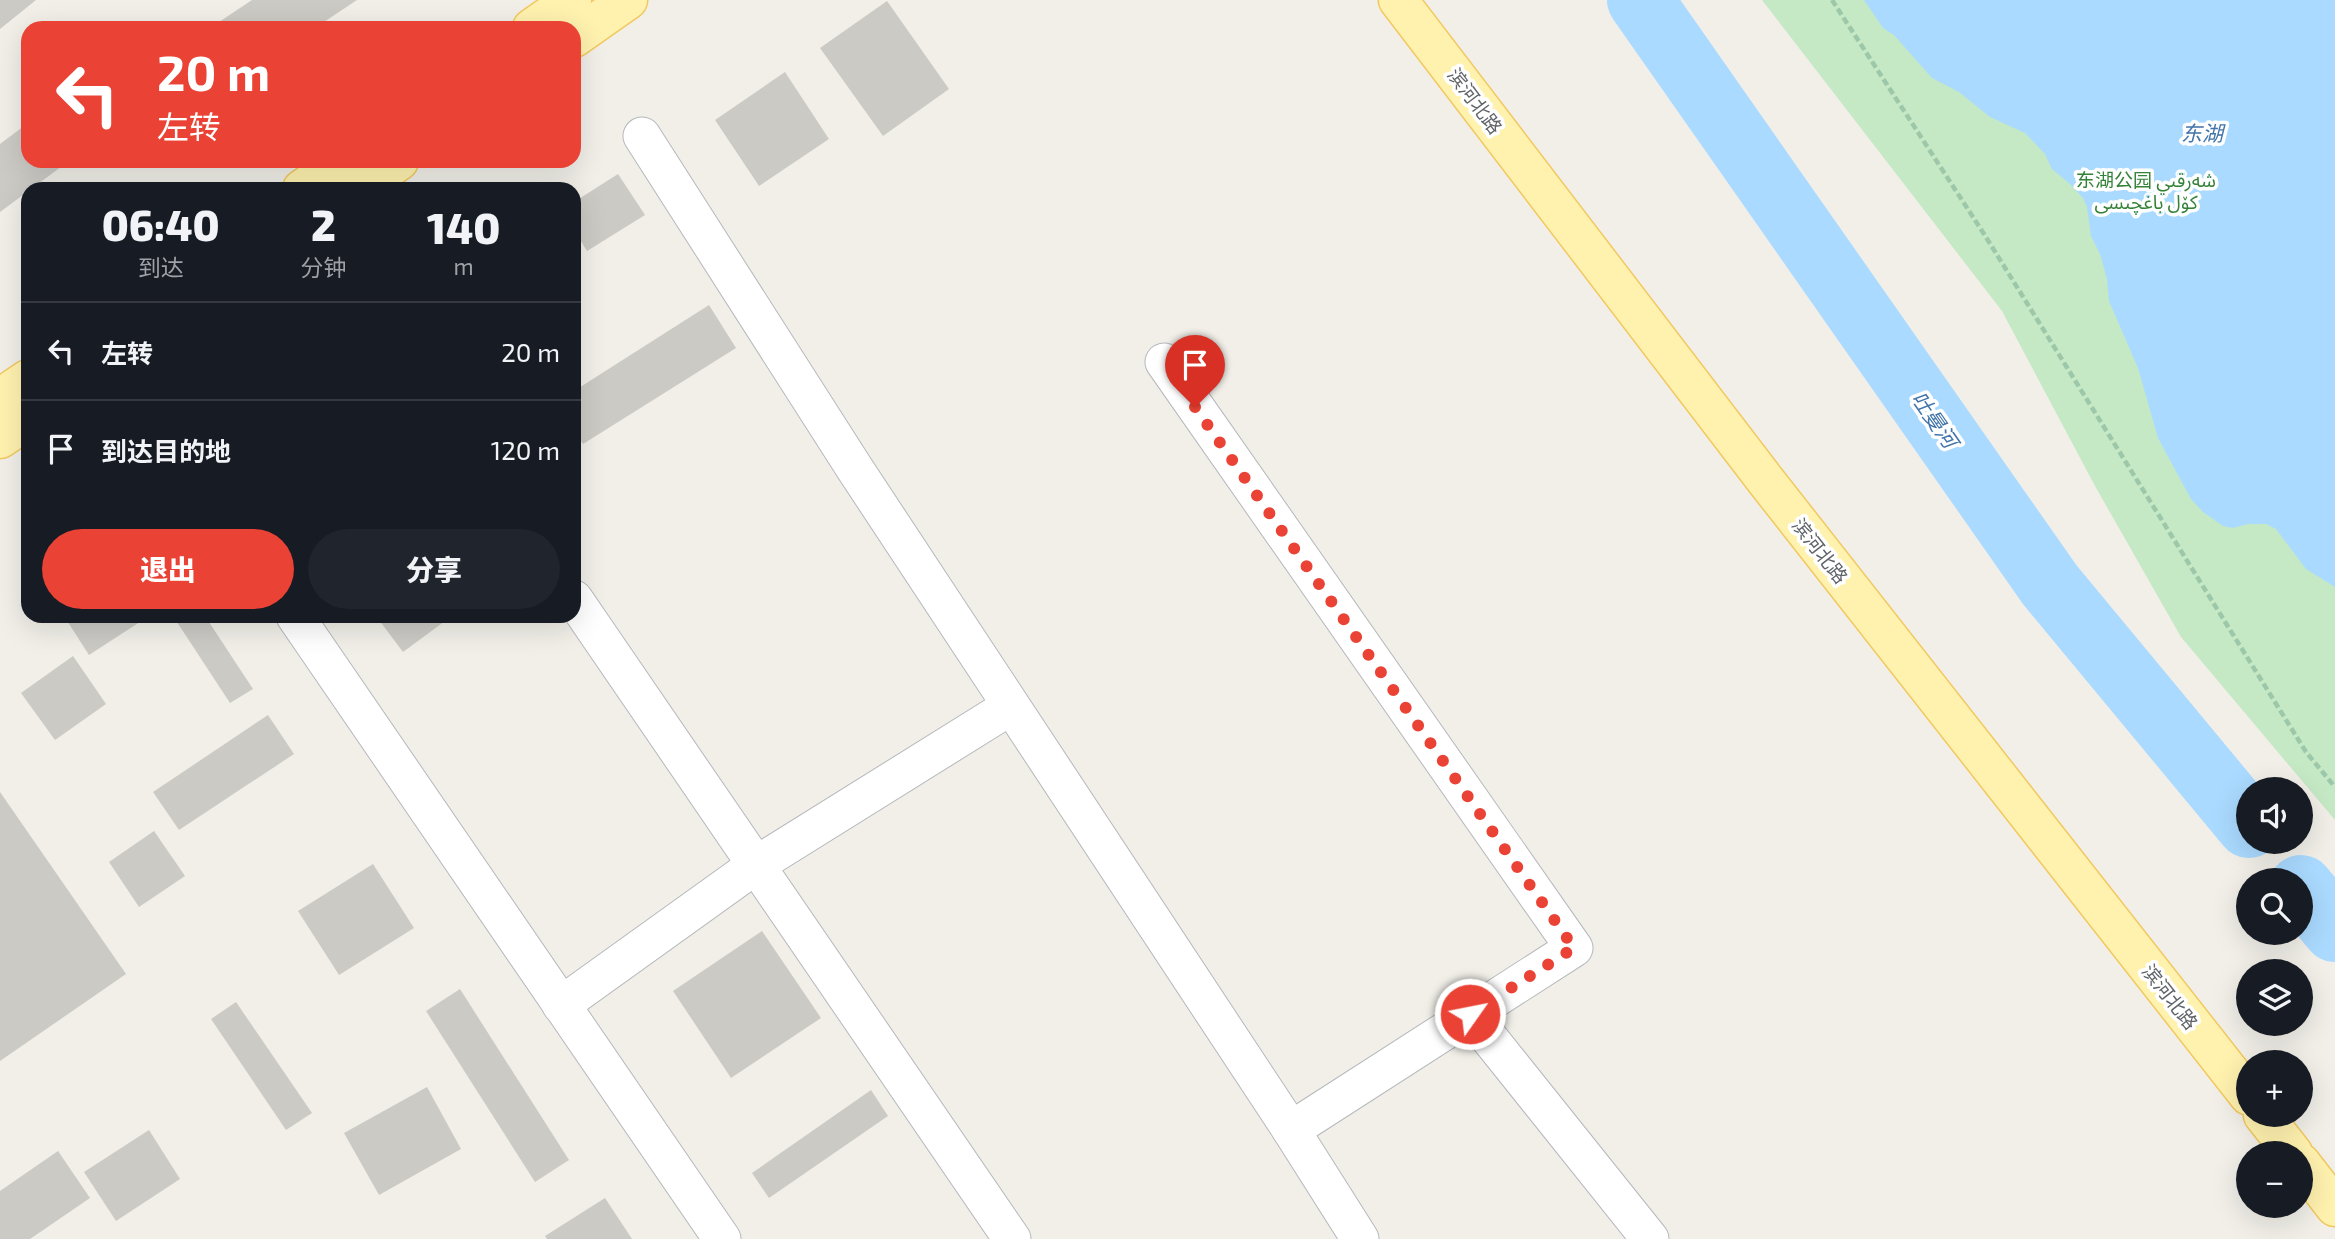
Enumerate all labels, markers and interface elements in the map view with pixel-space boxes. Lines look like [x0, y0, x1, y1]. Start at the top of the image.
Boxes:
text: 20 m [157, 42, 270, 101]
icon: left [42, 49, 133, 140]
street label: 滨河北路 [1443, 63, 1507, 138]
text: 左转 [157, 107, 221, 145]
water label: 东湖 [2181, 120, 2226, 145]
park label: 东湖公园 شەرقىي كۆل باغچىسى [2076, 168, 2216, 215]
text: 06:40 [102, 199, 220, 249]
text: 2 [311, 199, 336, 249]
text: 140 [427, 202, 500, 252]
text: m [454, 252, 474, 280]
text: 到达 [138, 253, 184, 281]
text: 分钟 [300, 253, 346, 281]
icon: left [42, 332, 80, 370]
pin [1165, 335, 1225, 407]
text: 20 m [501, 336, 560, 367]
text: 左转 [101, 337, 153, 368]
icon: arrive [1176, 346, 1214, 384]
water label: 吐曼河 [1907, 386, 1966, 455]
icon: arrive [42, 430, 80, 468]
text: 120 m [491, 434, 560, 465]
text: 到达目的地 [101, 435, 231, 466]
street label: 滨河北路 [1788, 514, 1853, 588]
button: 退出 [42, 529, 294, 609]
button: 分享 [308, 529, 560, 609]
map controls [2236, 777, 2313, 1218]
button: sound [2236, 777, 2313, 854]
button: search [2236, 868, 2313, 945]
button: layers [2236, 959, 2313, 1036]
street label: 滨河北路 [2138, 960, 2203, 1034]
position arrow [1433, 977, 1507, 1051]
button: + [2236, 1050, 2313, 1127]
button: − [2236, 1141, 2313, 1218]

